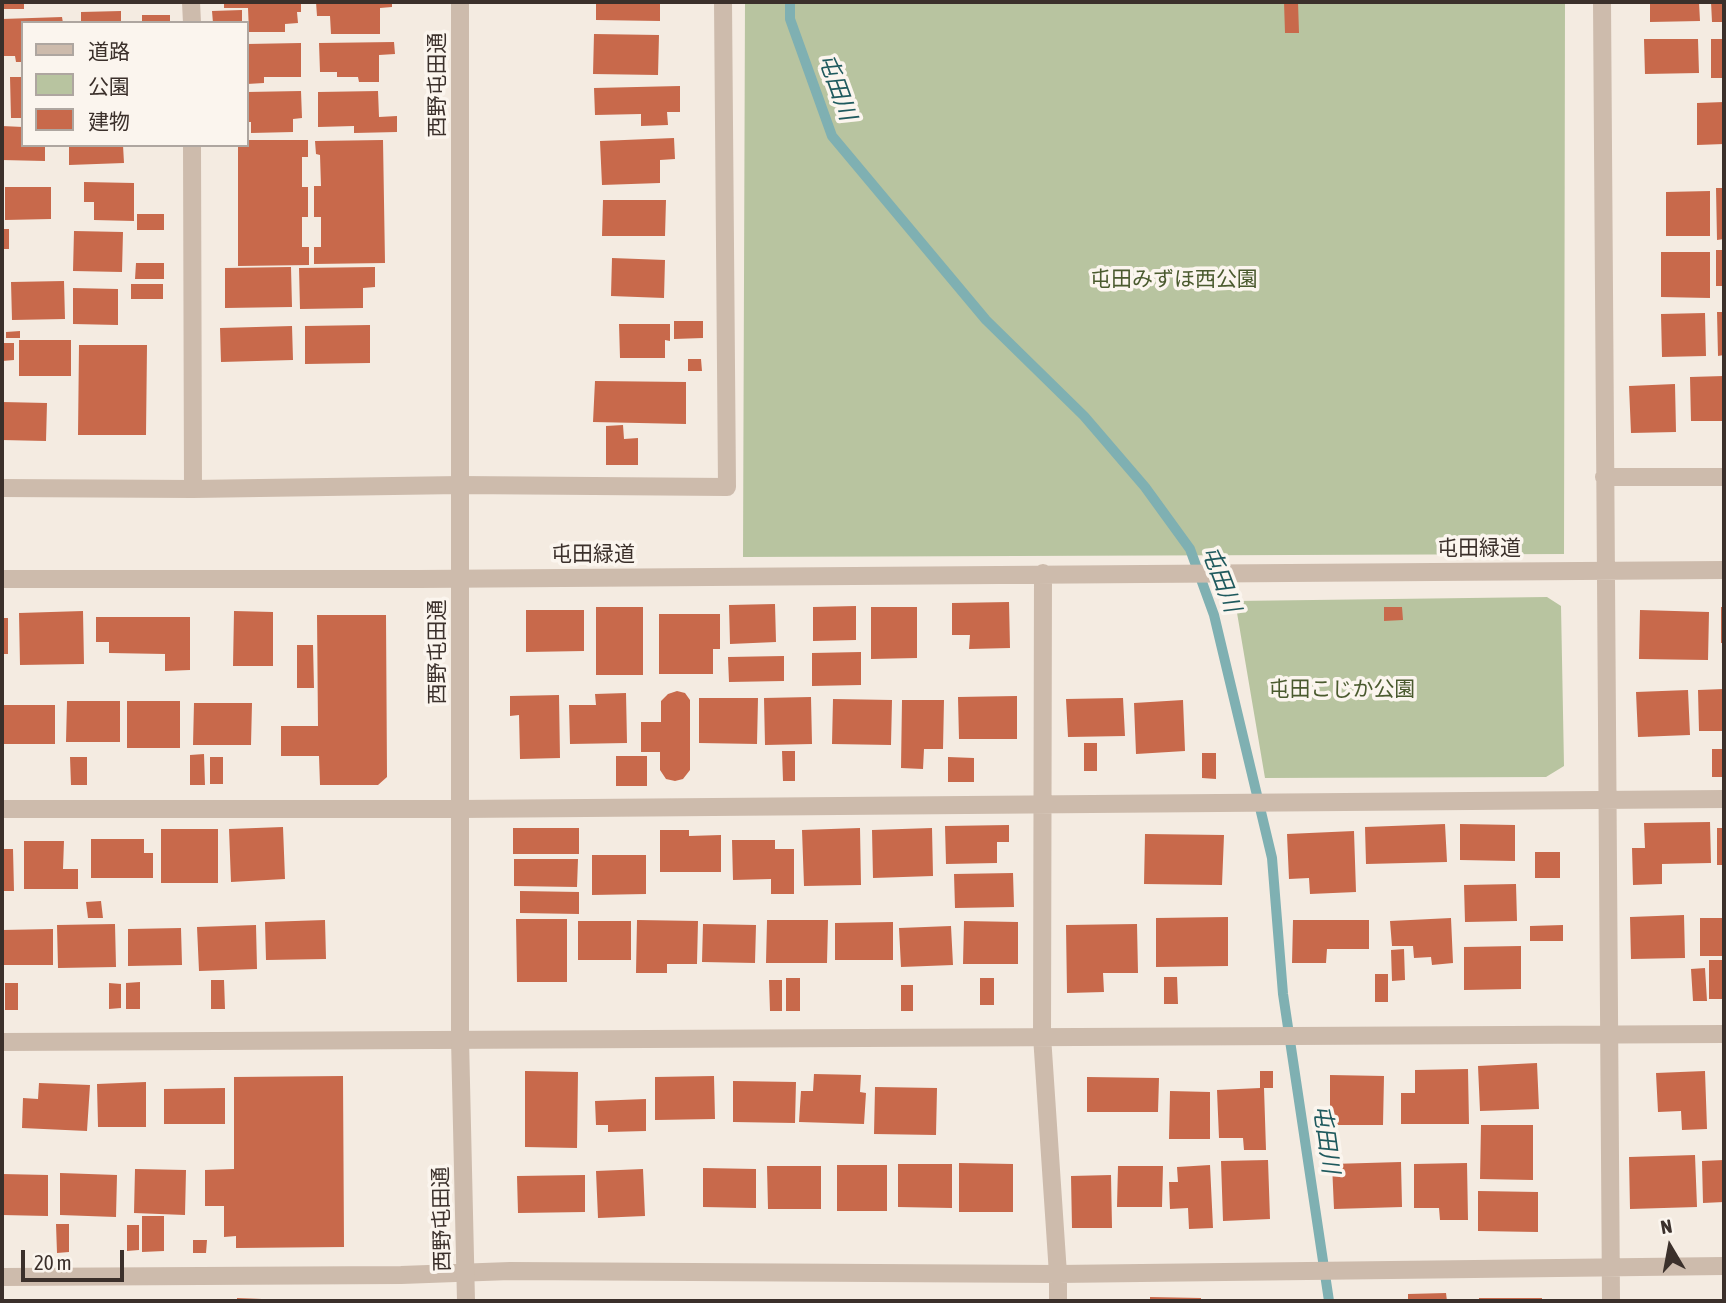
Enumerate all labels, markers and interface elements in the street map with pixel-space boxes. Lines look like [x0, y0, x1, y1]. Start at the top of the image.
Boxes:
legend [21, 21, 248, 147]
street label: 西野屯田通 [424, 33, 450, 137]
text: 道路 [88, 39, 130, 63]
water label: 屯田川 [812, 50, 862, 124]
text: 公園 [88, 74, 130, 98]
text: 建物 [88, 109, 130, 133]
park label: 屯田みずほ西公園 [1090, 266, 1258, 292]
street label: 屯田緑道 [1437, 535, 1521, 561]
street label: 屯田緑道 [551, 541, 635, 567]
water label: 屯田川 [1196, 542, 1246, 616]
street label: 西野屯田通 [424, 600, 450, 704]
park label: 屯田こじか公園 [1269, 676, 1415, 702]
water label: 屯田川 [1308, 1103, 1344, 1175]
street label: 西野屯田通 [428, 1166, 456, 1272]
north arrow [1635, 1212, 1705, 1282]
text: N [1659, 1215, 1674, 1238]
scale bar [24, 1236, 128, 1280]
text: 20 m [34, 1250, 72, 1274]

